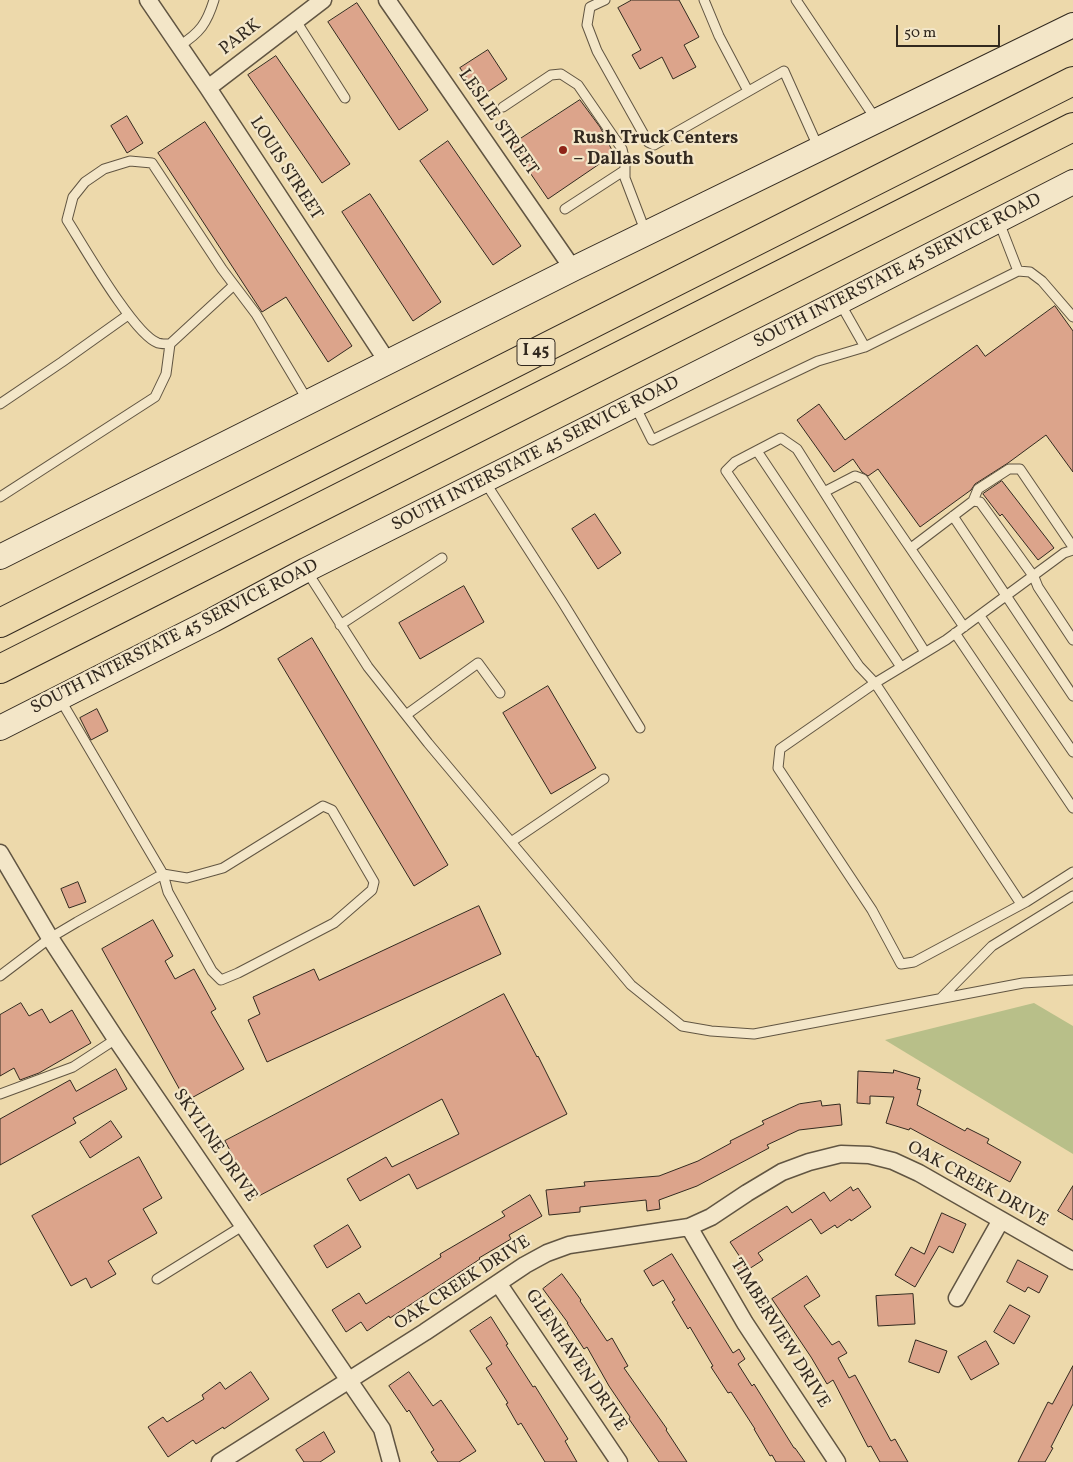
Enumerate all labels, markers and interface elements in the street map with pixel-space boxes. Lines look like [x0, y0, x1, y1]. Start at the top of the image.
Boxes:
street label: PARK [216, 15, 266, 61]
scale bar [898, 15, 1002, 47]
text: 50 m [904, 23, 936, 44]
street label: LESLIE STREET [452, 66, 542, 180]
street label: LOUIS STREET [244, 113, 326, 225]
place label: Rush Truck Centers – Dallas South [573, 129, 738, 172]
marker: Rush Truck Centers – Dallas South [557, 144, 569, 156]
street label: SOUTH INTERSTATE 45 SERVICE ROAD [751, 190, 1045, 354]
road number: I 45 [517, 338, 555, 366]
street label: SOUTH INTERSTATE 45 SERVICE ROAD [389, 373, 683, 537]
street label: SOUTH INTERSTATE 45 SERVICE ROAD [28, 556, 322, 720]
street label: SKYLINE DRIVE [167, 1085, 261, 1207]
street label: OAK CREEK DRIVE [903, 1137, 1051, 1233]
street label: OAK CREEK DRIVE [391, 1232, 535, 1336]
street label: TIMBERVIEW DRIVE [724, 1255, 834, 1413]
street label: GLENHAVEN DRIVE [520, 1286, 630, 1436]

